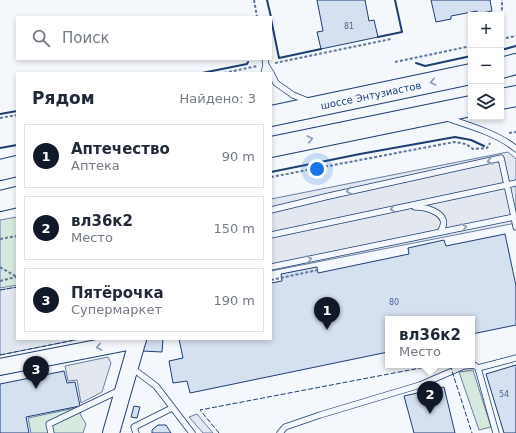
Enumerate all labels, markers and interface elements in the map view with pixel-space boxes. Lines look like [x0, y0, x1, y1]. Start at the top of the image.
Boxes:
map controls [468, 12, 504, 120]
button: + [468, 12, 504, 48]
search box [16, 16, 272, 60]
house number: 81 [344, 22, 354, 31]
icon: search [30, 27, 52, 49]
text: Поиск [62, 29, 110, 47]
button: − [468, 48, 504, 84]
one-way arrow [430, 77, 436, 85]
street label: шоссе Энтузиастов [320, 80, 422, 111]
button: layers [468, 84, 504, 120]
text: Рядом [32, 88, 95, 108]
text: Найдено: 3 [180, 91, 256, 106]
one-way arrow [307, 135, 314, 143]
text: Аптечество [71, 140, 170, 158]
text: 1 [41, 149, 51, 164]
text: 90 m [222, 149, 255, 164]
one-way arrow [487, 156, 493, 164]
text: Аптека [71, 158, 120, 173]
your location [307, 159, 327, 179]
one-way arrow [346, 187, 352, 195]
one-way arrow [390, 205, 396, 213]
text: вл36к2 [71, 212, 133, 230]
text: 2 [41, 221, 51, 236]
text: 150 m [213, 221, 255, 236]
one-way arrow [461, 223, 467, 231]
text: Место [71, 230, 113, 245]
one-way arrow [306, 255, 312, 263]
text: Пятёрочка [71, 284, 164, 302]
text: 3 [41, 293, 51, 308]
text: 190 m [213, 293, 255, 308]
pin: 1 [314, 297, 340, 330]
house number: 80 [389, 298, 399, 307]
text: Супермаркет [71, 302, 162, 317]
popup [385, 316, 475, 368]
text: вл36к2 [399, 326, 461, 344]
one-way arrow [96, 343, 102, 351]
text: Место [399, 344, 441, 359]
pin: 3 [23, 356, 49, 389]
pin: 2 [417, 381, 443, 414]
house number: 54 [499, 390, 509, 399]

